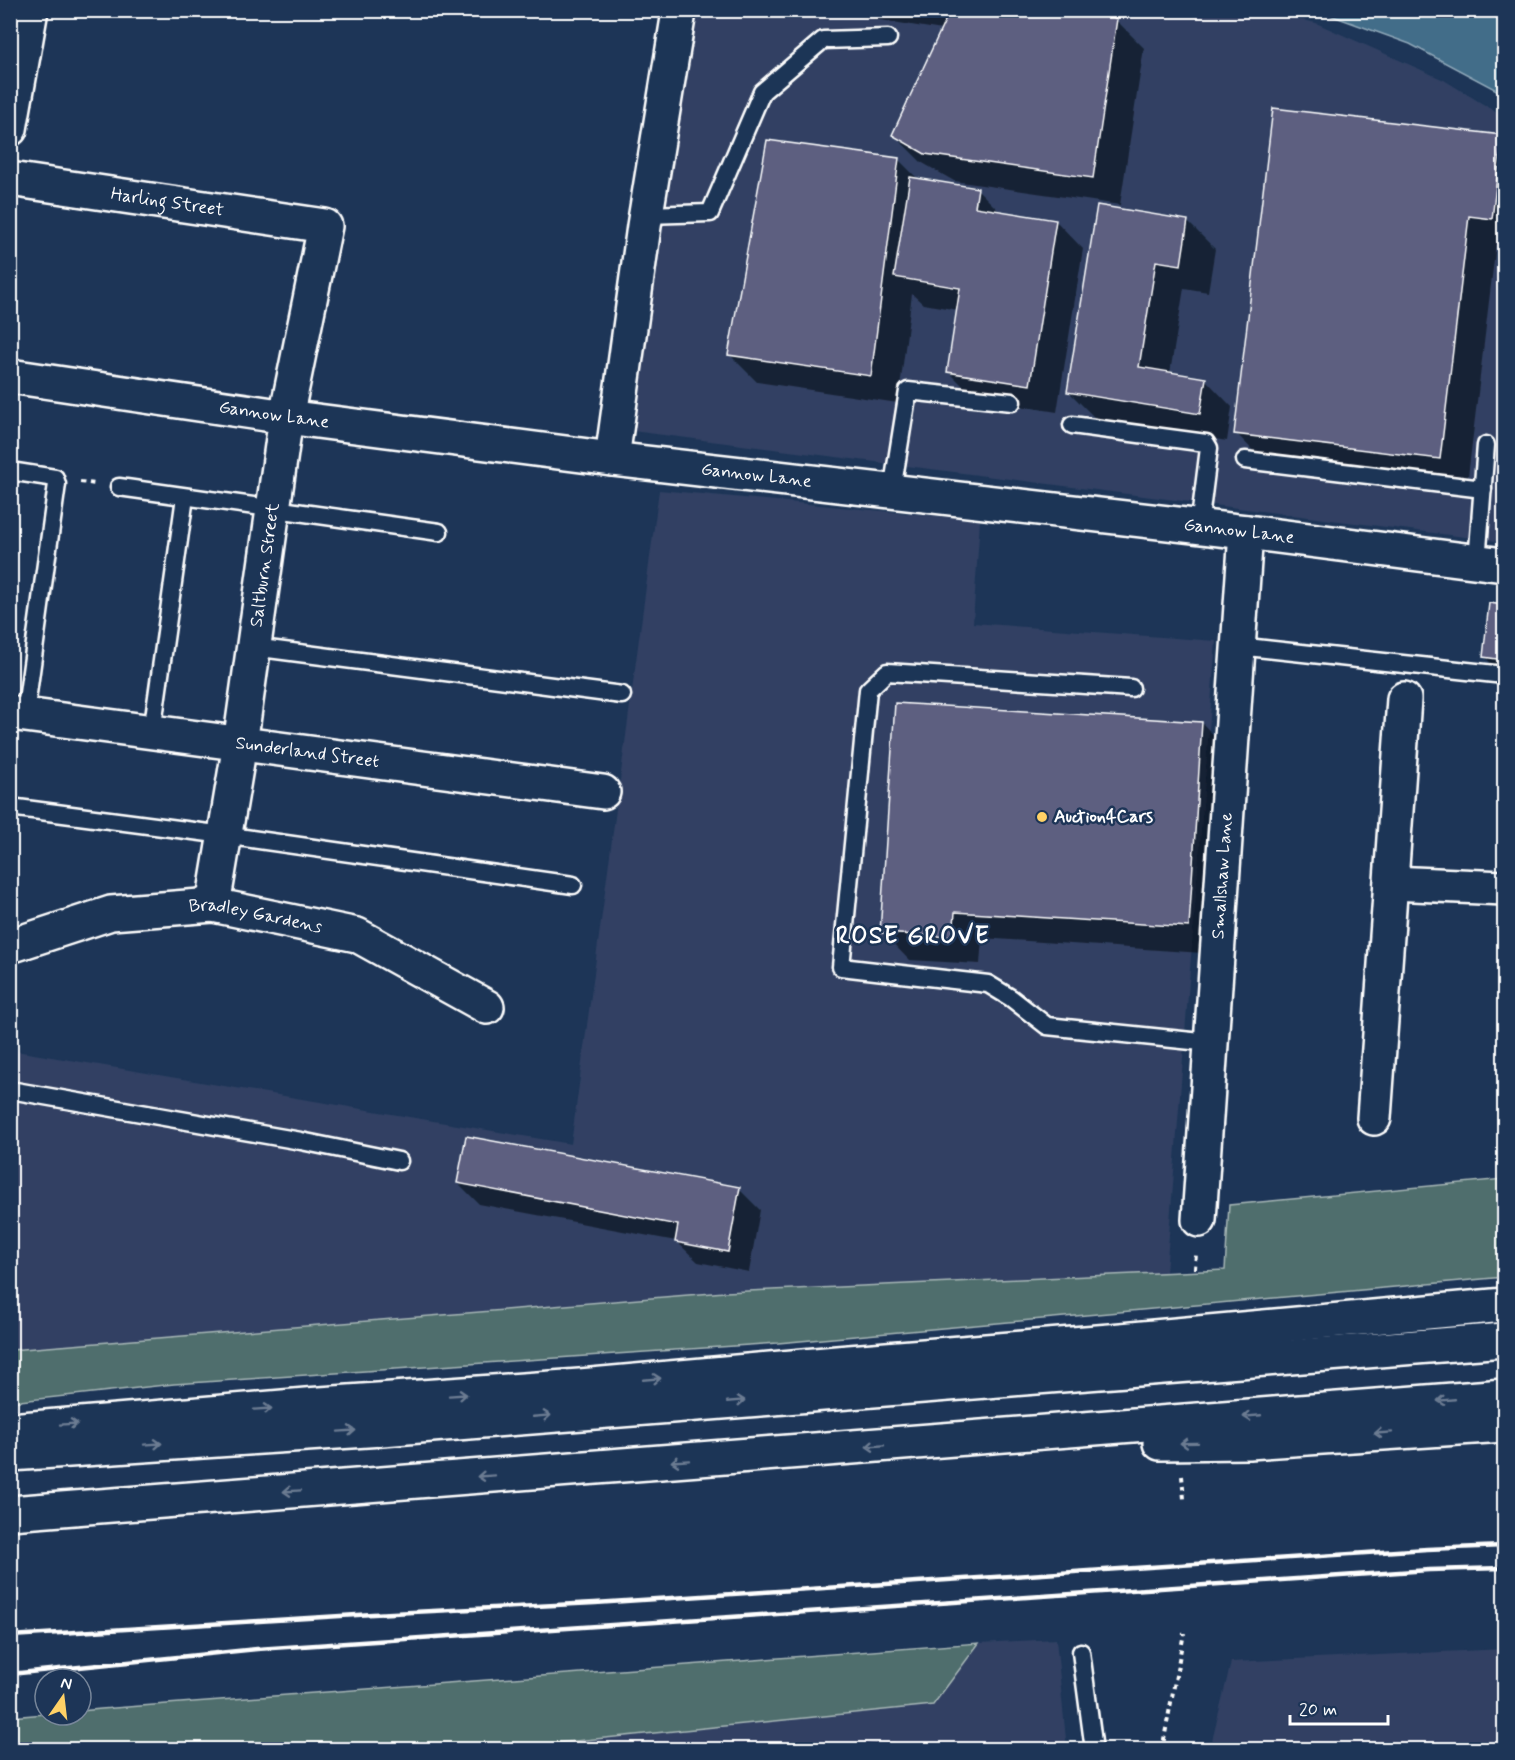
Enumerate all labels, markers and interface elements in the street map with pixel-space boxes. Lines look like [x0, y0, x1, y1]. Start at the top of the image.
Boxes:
street label: Harling Street [109, 182, 225, 223]
street label: Gannow Lane [217, 395, 331, 434]
street label: Gannow Lane [700, 457, 813, 494]
street label: Saltburn Street [244, 501, 286, 629]
street label: Gannow Lane [1182, 513, 1296, 550]
street label: Sunderland Street [234, 731, 381, 774]
place label: Auction4Cars [1054, 805, 1153, 829]
marker: Auction4Cars [1035, 810, 1049, 824]
street label: Smallshaw Lane [1206, 812, 1239, 940]
street label: Bradley Gardens [188, 893, 324, 939]
district label: ROSE GROVE [836, 921, 990, 952]
one-way arrow [642, 1373, 661, 1384]
one-way arrow [447, 1389, 467, 1400]
one-way arrow [726, 1395, 745, 1406]
one-way arrow [1437, 1395, 1457, 1406]
one-way arrow [253, 1403, 273, 1414]
one-way arrow [531, 1410, 551, 1421]
one-way arrow [1242, 1411, 1262, 1422]
one-way arrow [58, 1418, 78, 1429]
one-way arrow [337, 1425, 357, 1436]
one-way arrow [1374, 1428, 1394, 1439]
one-way arrow [1179, 1437, 1199, 1449]
one-way arrow [142, 1439, 162, 1450]
one-way arrow [865, 1440, 885, 1451]
one-way arrow [671, 1456, 691, 1467]
one-way arrow [477, 1471, 496, 1482]
one-way arrow [282, 1486, 302, 1497]
north arrow [33, 1667, 93, 1727]
text: N [59, 1672, 74, 1695]
scale bar [1290, 1688, 1388, 1726]
text: 20 m [1299, 1698, 1337, 1722]

